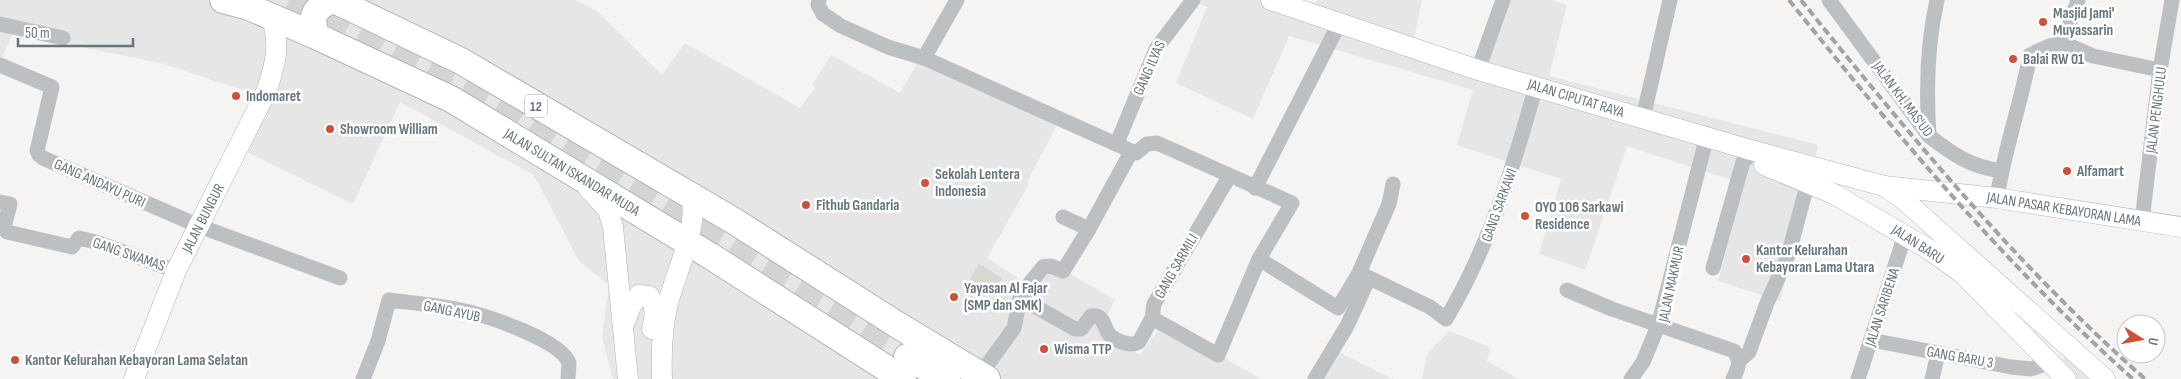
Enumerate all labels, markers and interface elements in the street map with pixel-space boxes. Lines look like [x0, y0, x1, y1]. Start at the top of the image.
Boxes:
place label: Masjid Jami' Muyassarin [2053, 4, 2115, 40]
scale bar [18, 15, 132, 47]
marker: Masjid Jami' Muyassarin [2037, 16, 2049, 28]
text: 50 m [25, 24, 50, 43]
street label: GANG ILYAS [1129, 38, 1170, 98]
place label: Balai RW 01 [2023, 50, 2084, 69]
marker: Balai RW 01 [2007, 53, 2019, 65]
street label: JALAN KH. MAS'UD [1867, 57, 1937, 141]
street label: JALAN PENGHULU [2142, 66, 2171, 155]
street label: JALAN CIPUTAT RAYA [1524, 74, 1627, 122]
place label: Indomaret [246, 87, 301, 106]
marker: Indomaret [230, 90, 242, 102]
road number: 12 [525, 94, 547, 118]
place label: Showroom William [340, 120, 438, 139]
marker: Showroom William [324, 123, 336, 135]
street label: JALAN SULTAN ISKANDAR MUDA [499, 124, 644, 221]
street label: GANG ANDAYU PURI [51, 155, 149, 212]
place label: Alfamart [2076, 162, 2124, 181]
place label: Sekolah Lentera Indonesia [935, 165, 1020, 201]
marker: Alfamart [2061, 165, 2073, 177]
street label: GANG SARKAWI [1477, 166, 1522, 245]
marker: Sekolah Lentera Indonesia [919, 177, 931, 189]
street label: JALAN BUNGUR [177, 180, 229, 257]
street label: JALAN PASAR KEBAYORAN LAMA [1985, 188, 2143, 231]
place label: Fithub Gandaria [816, 196, 899, 215]
place label: OYO 106 Sarkawi Residence [1535, 198, 1624, 234]
marker: Fithub Gandaria [800, 199, 812, 211]
marker: OYO 106 Sarkawi Residence [1519, 210, 1531, 222]
street label: JALAN BARU [1887, 220, 1948, 268]
street label: GANG SARMILI [1150, 230, 1203, 302]
street label: GANG SWAMAS [90, 233, 168, 276]
place label: Kantor Kelurahan Kebayoran Lama Utara [1756, 241, 1874, 277]
street label: JALAN MAKMUR [1654, 244, 1689, 325]
marker: Kantor Kelurahan Kebayoran Lama Utara [1740, 253, 1752, 265]
street label: JALAN SARIBENA [1861, 265, 1904, 350]
place label: Yayasan Al Fajar (SMP dan SMK) [964, 279, 1048, 315]
marker: Yayasan Al Fajar (SMP dan SMK) [948, 291, 960, 303]
street label: GANG AYUB [422, 296, 482, 327]
north arrow [2116, 314, 2166, 364]
text: U [2144, 336, 2162, 347]
place label: Wisma TTP [1054, 340, 1112, 359]
street label: GANG BARU 3 [1925, 342, 1995, 373]
marker: Wisma TTP [1038, 343, 1050, 355]
place label: Kantor Kelurahan Kebayoran Lama Selatan [25, 351, 248, 370]
marker: Kantor Kelurahan Kebayoran Lama Selatan [9, 354, 21, 366]

